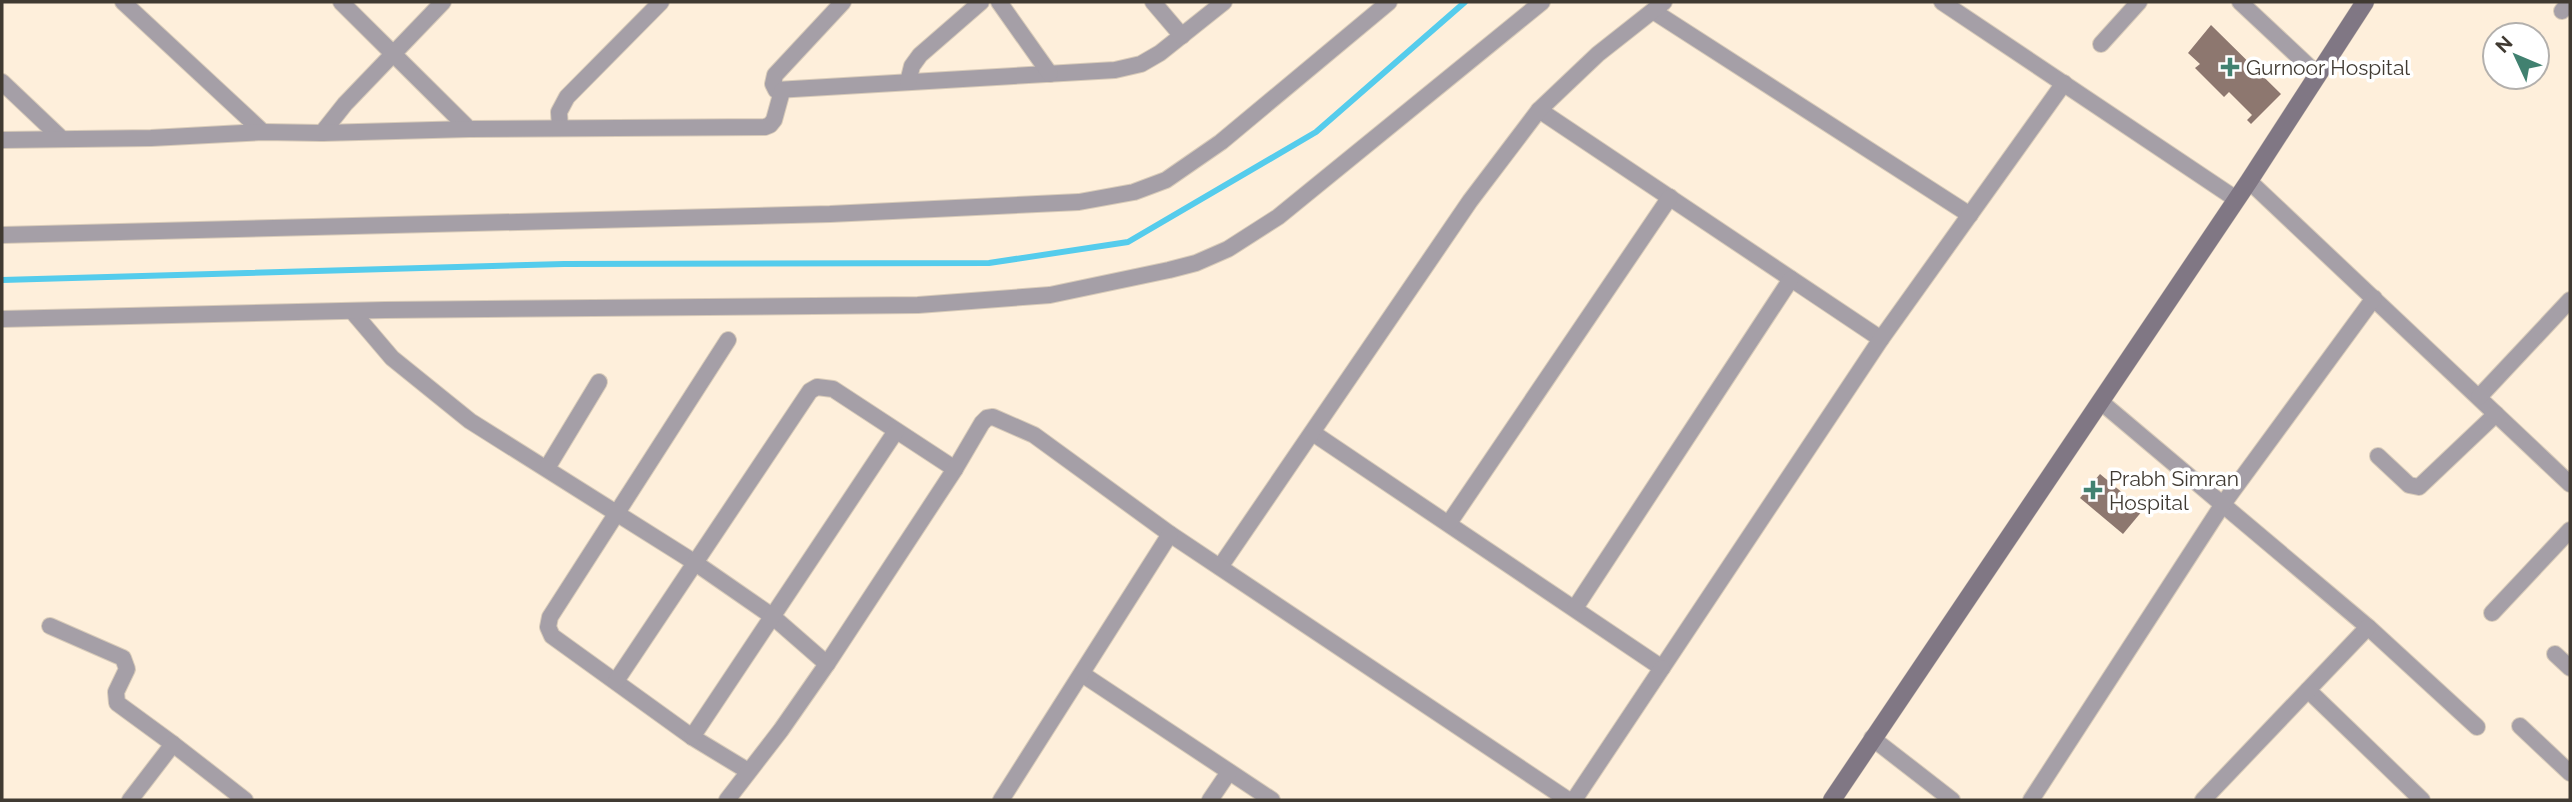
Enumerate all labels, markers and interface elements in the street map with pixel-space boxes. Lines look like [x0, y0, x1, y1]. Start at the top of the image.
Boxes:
north arrow [2481, 21, 2551, 91]
text: N [2491, 31, 2517, 57]
place label: Gurnoor Hospital [2246, 55, 2410, 80]
marker: Gurnoor Hospital [2220, 57, 2240, 77]
place label: Prabh Simran Hospital [2109, 466, 2239, 515]
marker: Prabh Simran Hospital [2083, 480, 2103, 500]

